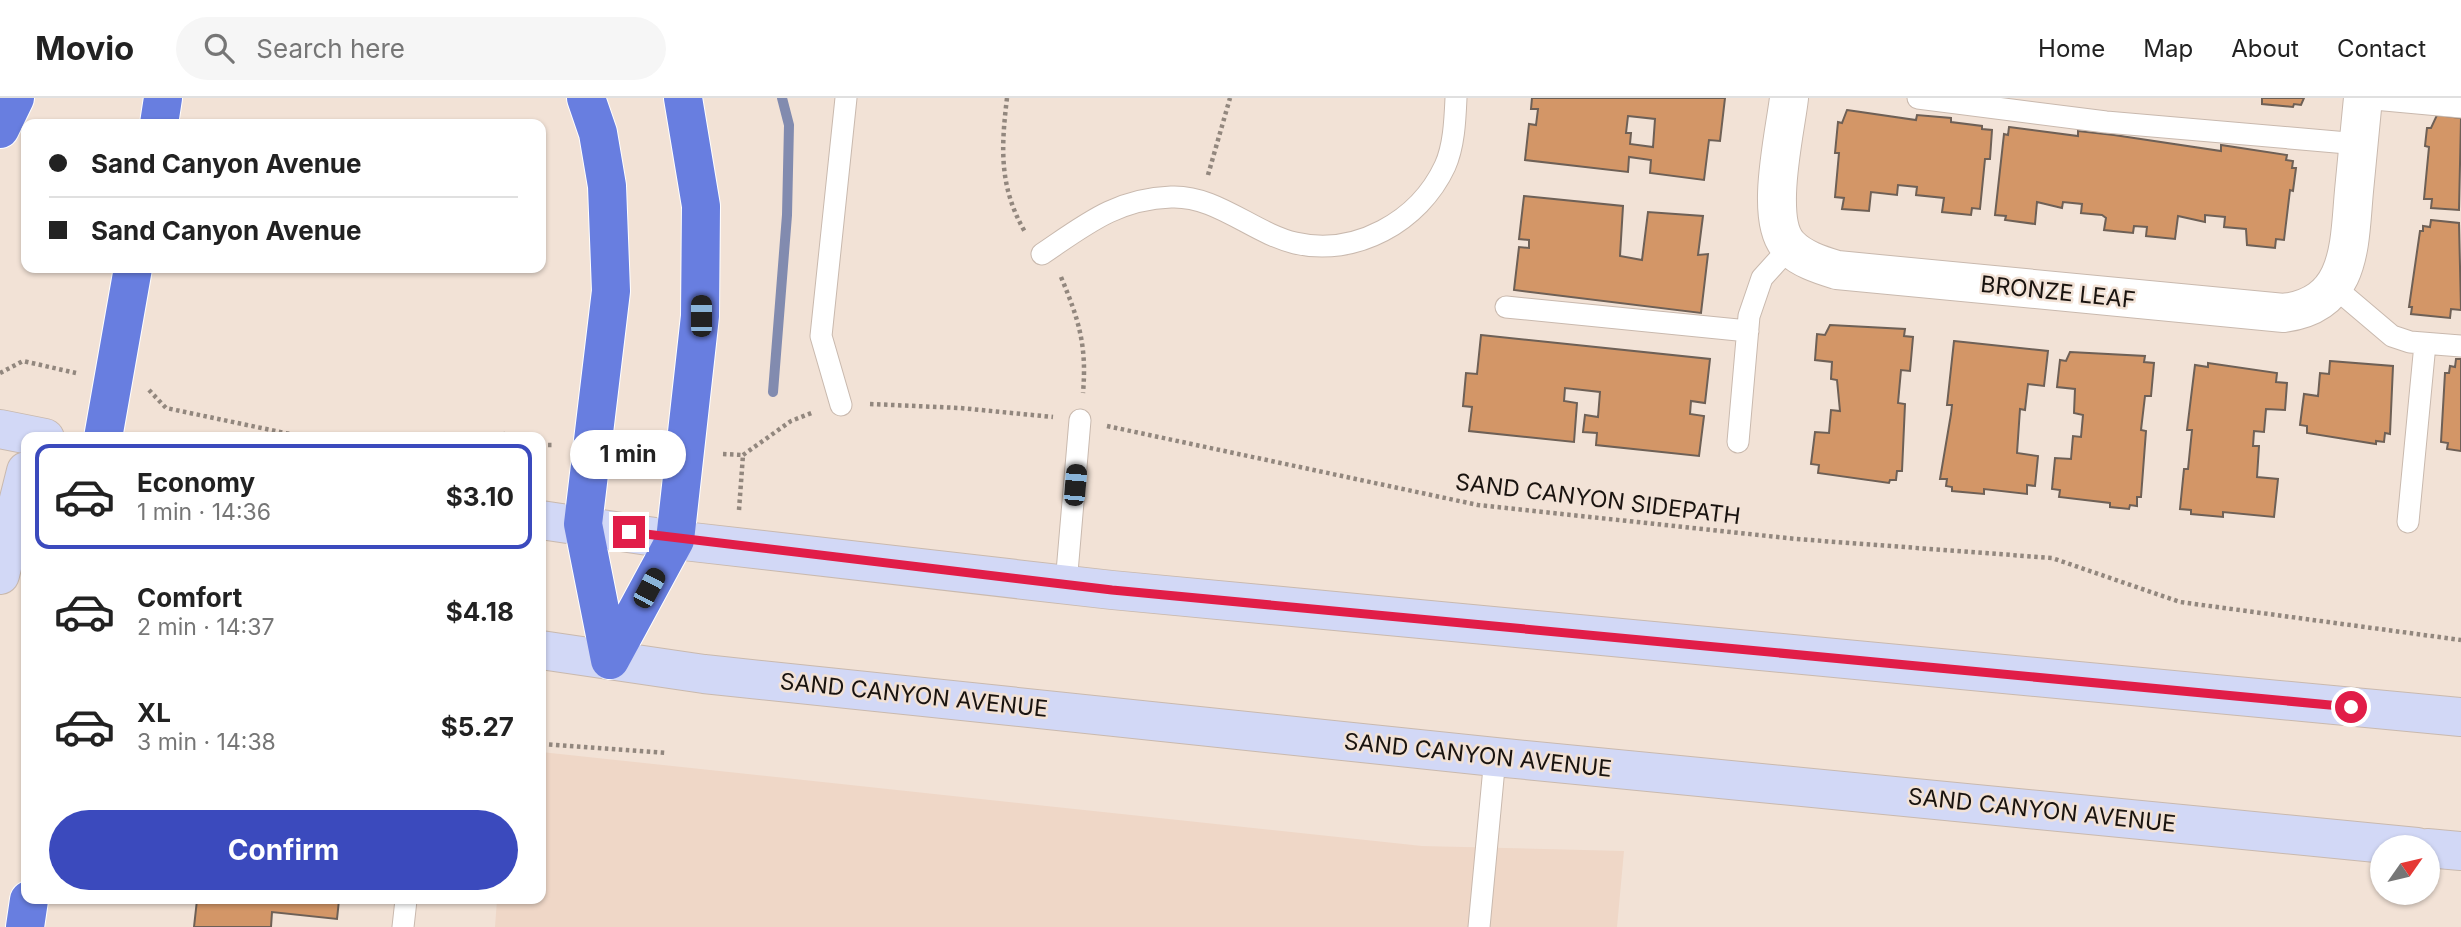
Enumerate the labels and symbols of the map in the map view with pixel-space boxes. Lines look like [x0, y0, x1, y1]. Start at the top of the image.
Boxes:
street label: BRONZE LEAF [1979, 270, 2137, 314]
car [691, 295, 712, 337]
callout: 1 min [571, 430, 687, 480]
car [1063, 463, 1088, 507]
street label: SAND CANYON SIDEPATH [1454, 468, 1742, 530]
route end [613, 516, 645, 548]
car [630, 565, 669, 611]
street label: SAND CANYON AVENUE [779, 667, 1049, 723]
route start [2335, 691, 2367, 723]
street label: SAND CANYON AVENUE [1343, 727, 1613, 783]
street label: SAND CANYON AVENUE [1907, 782, 2177, 838]
north arrow [2370, 835, 2440, 905]

